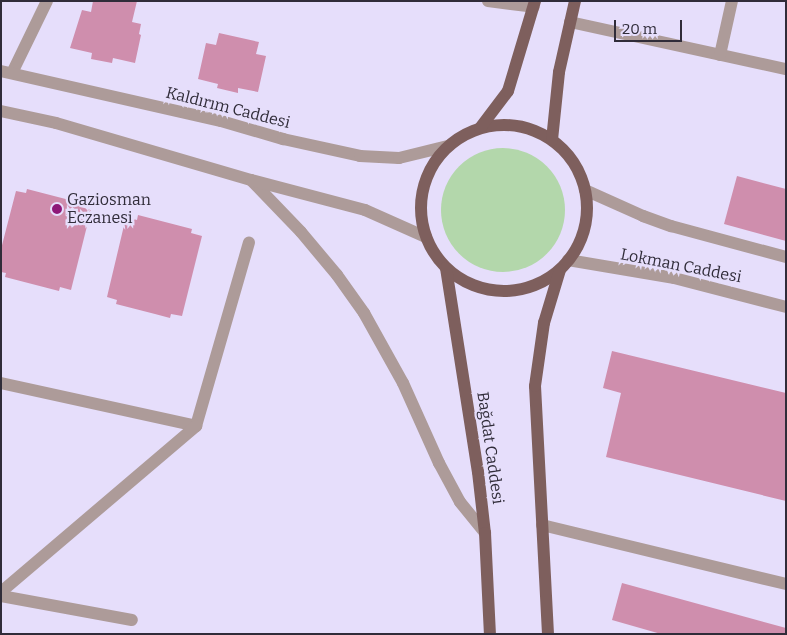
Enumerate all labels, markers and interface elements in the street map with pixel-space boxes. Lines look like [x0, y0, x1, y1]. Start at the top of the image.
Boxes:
scale bar [617, 10, 684, 42]
text: 20 m [622, 20, 657, 38]
street label: Kaldırım Caddesi [164, 83, 292, 133]
place label: Gaziosman Eczanesi [67, 190, 151, 228]
marker: Gaziosman Eczanesi [51, 203, 63, 215]
street label: Lokman Caddesi [619, 245, 743, 287]
street label: Bağdat Caddesi [473, 391, 507, 505]

